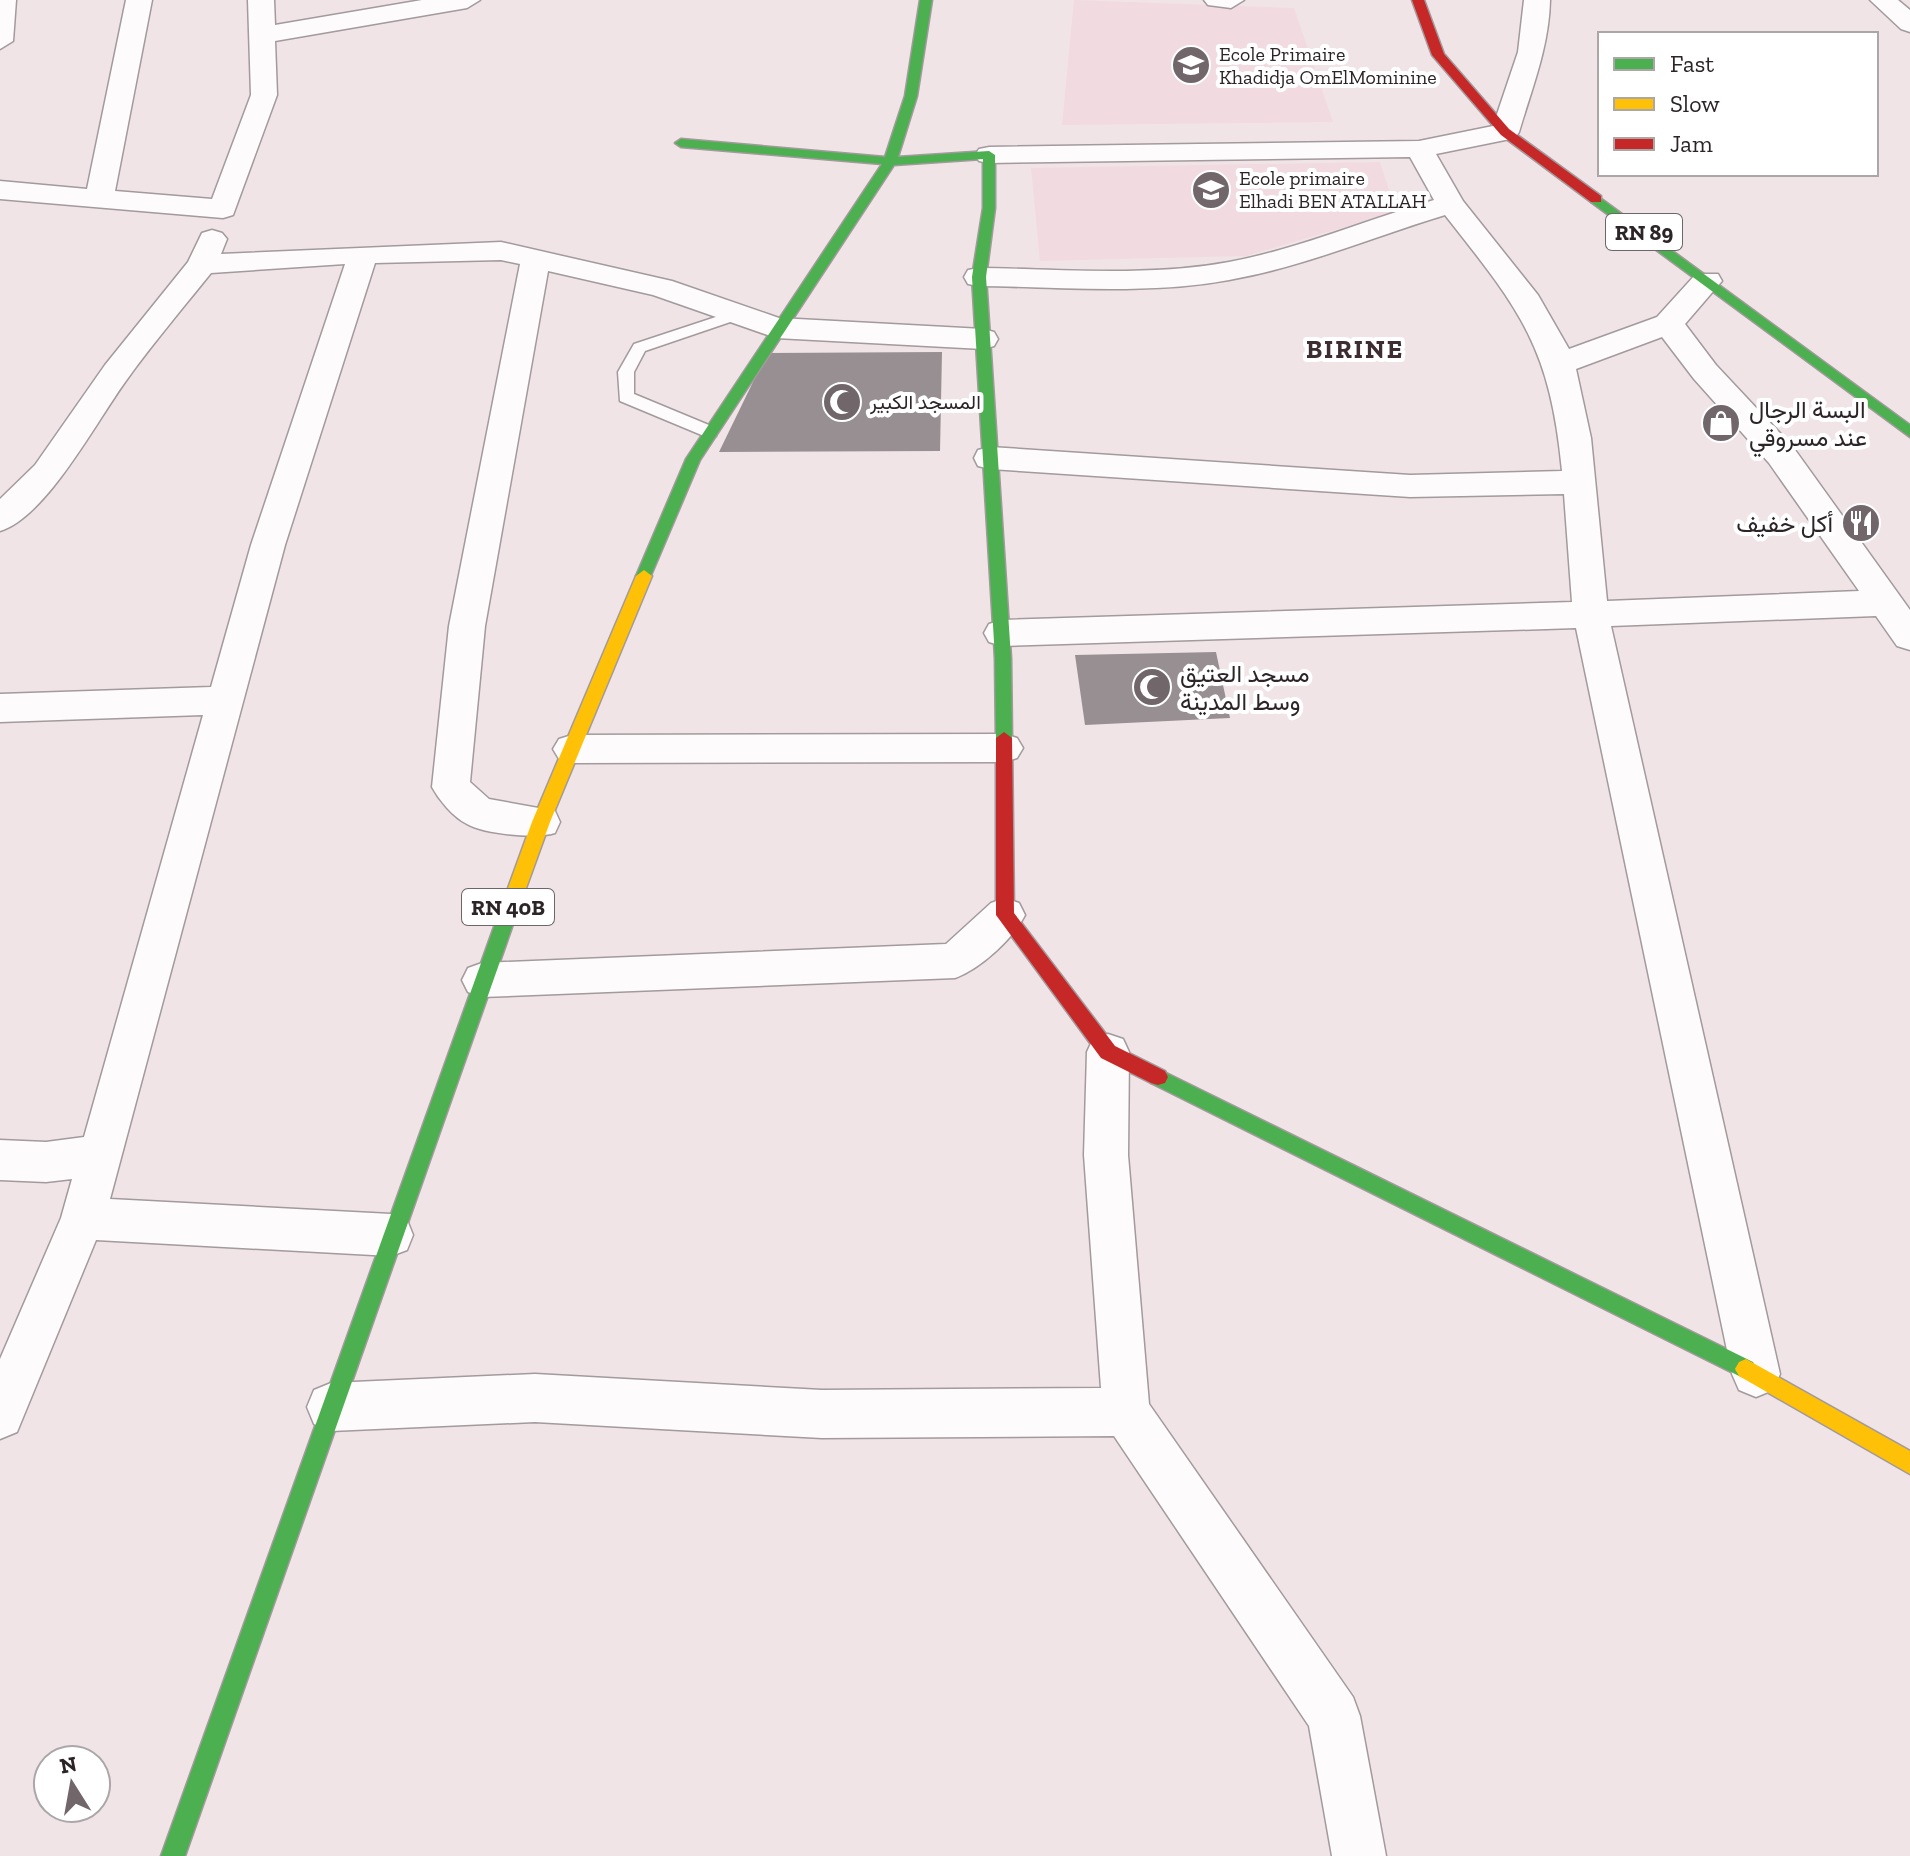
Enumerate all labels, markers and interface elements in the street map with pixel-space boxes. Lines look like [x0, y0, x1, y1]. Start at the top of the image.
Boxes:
legend [1598, 32, 1878, 176]
place label: Ecole Primaire Khadidja OmElMominine [1219, 42, 1437, 89]
school or university icon: Ecole Primaire Khadidja OmElMominine [1170, 44, 1212, 86]
text: Fast [1670, 49, 1714, 78]
text: Slow [1670, 89, 1720, 118]
text: Jam [1670, 129, 1713, 158]
place label: Ecole primaire Elhadi BEN ATALLAH [1239, 166, 1427, 213]
school or university icon: Ecole primaire Elhadi BEN ATALLAH [1190, 169, 1232, 211]
road number: RN 89 [1606, 214, 1682, 250]
district label: BIRINE [1306, 333, 1404, 365]
mosque icon: المسجد الكبير [821, 381, 863, 423]
place label: المسجد الكبير [869, 390, 981, 415]
place label: البسة الرجال عند مسروقي [1749, 395, 1867, 457]
shop icon: البسة الرجال عند مسروقي [1700, 402, 1742, 444]
restaurant icon: أكل خفيف [1840, 502, 1882, 544]
place label: أكل خفيف [1736, 509, 1833, 538]
place label: مسجد العتيق وسط المدينة [1180, 659, 1310, 717]
mosque icon: مسجد العتيق وسط المدينة [1131, 666, 1173, 708]
road number: RN 40B [462, 889, 554, 925]
north arrow [32, 1744, 112, 1824]
text: N [57, 1750, 79, 1780]

